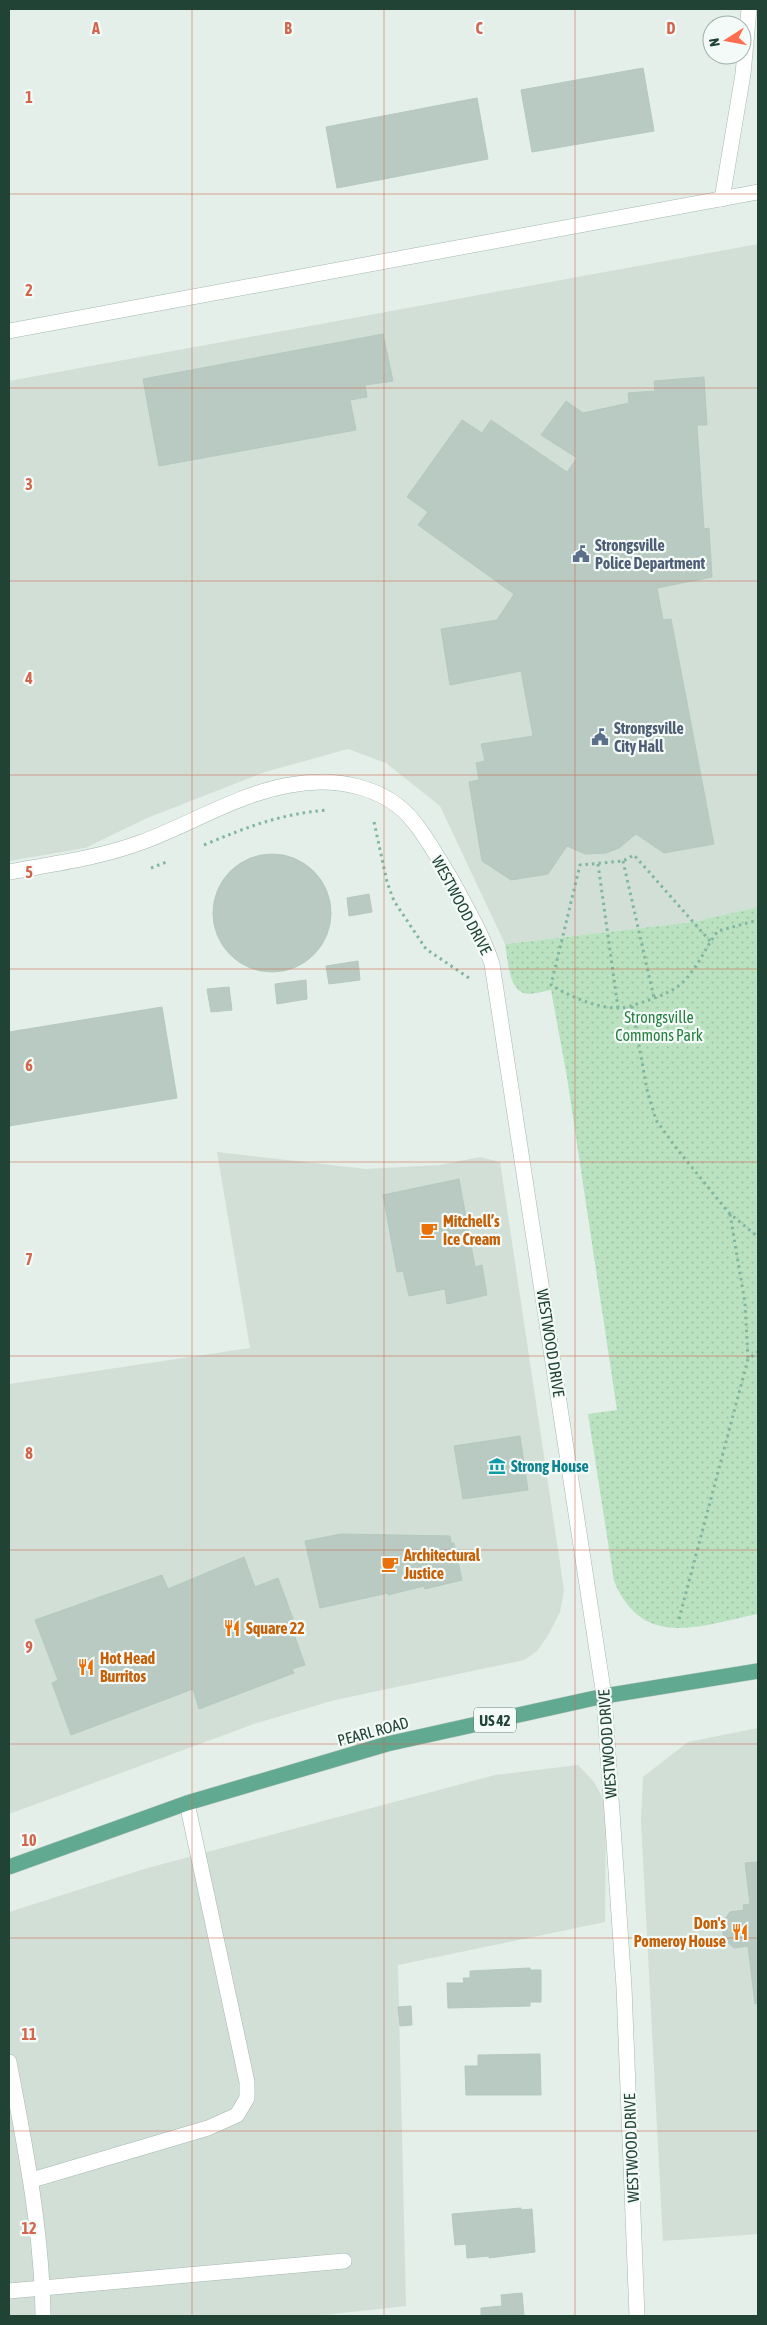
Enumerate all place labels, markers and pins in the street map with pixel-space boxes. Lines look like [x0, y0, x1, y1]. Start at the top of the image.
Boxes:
place label: Strongsville Police Department [595, 536, 705, 572]
public building icon: Strongsville Police Department [571, 544, 591, 564]
place label: Strongsville City Hall [614, 719, 684, 755]
public building icon: Strongsville City Hall [590, 727, 610, 747]
place label: Mitchell’s Ice Cream [443, 1212, 501, 1248]
cafe icon: Mitchell’s Ice Cream [419, 1220, 439, 1240]
museum icon: Strong House [487, 1456, 507, 1476]
place label: Strong House [511, 1457, 589, 1475]
place label: Architectural Justice [403, 1546, 481, 1582]
cafe icon: Architectural Justice [380, 1554, 400, 1574]
restaurant icon: Square 22 [222, 1618, 242, 1638]
place label: Square 22 [246, 1619, 305, 1637]
place label: Hot Head Burritos [100, 1649, 156, 1685]
restaurant icon: Hot Head Burritos [76, 1657, 96, 1677]
place label: Don's Pomeroy House [634, 1914, 726, 1950]
restaurant icon: Don's Pomeroy House [730, 1922, 750, 1942]

